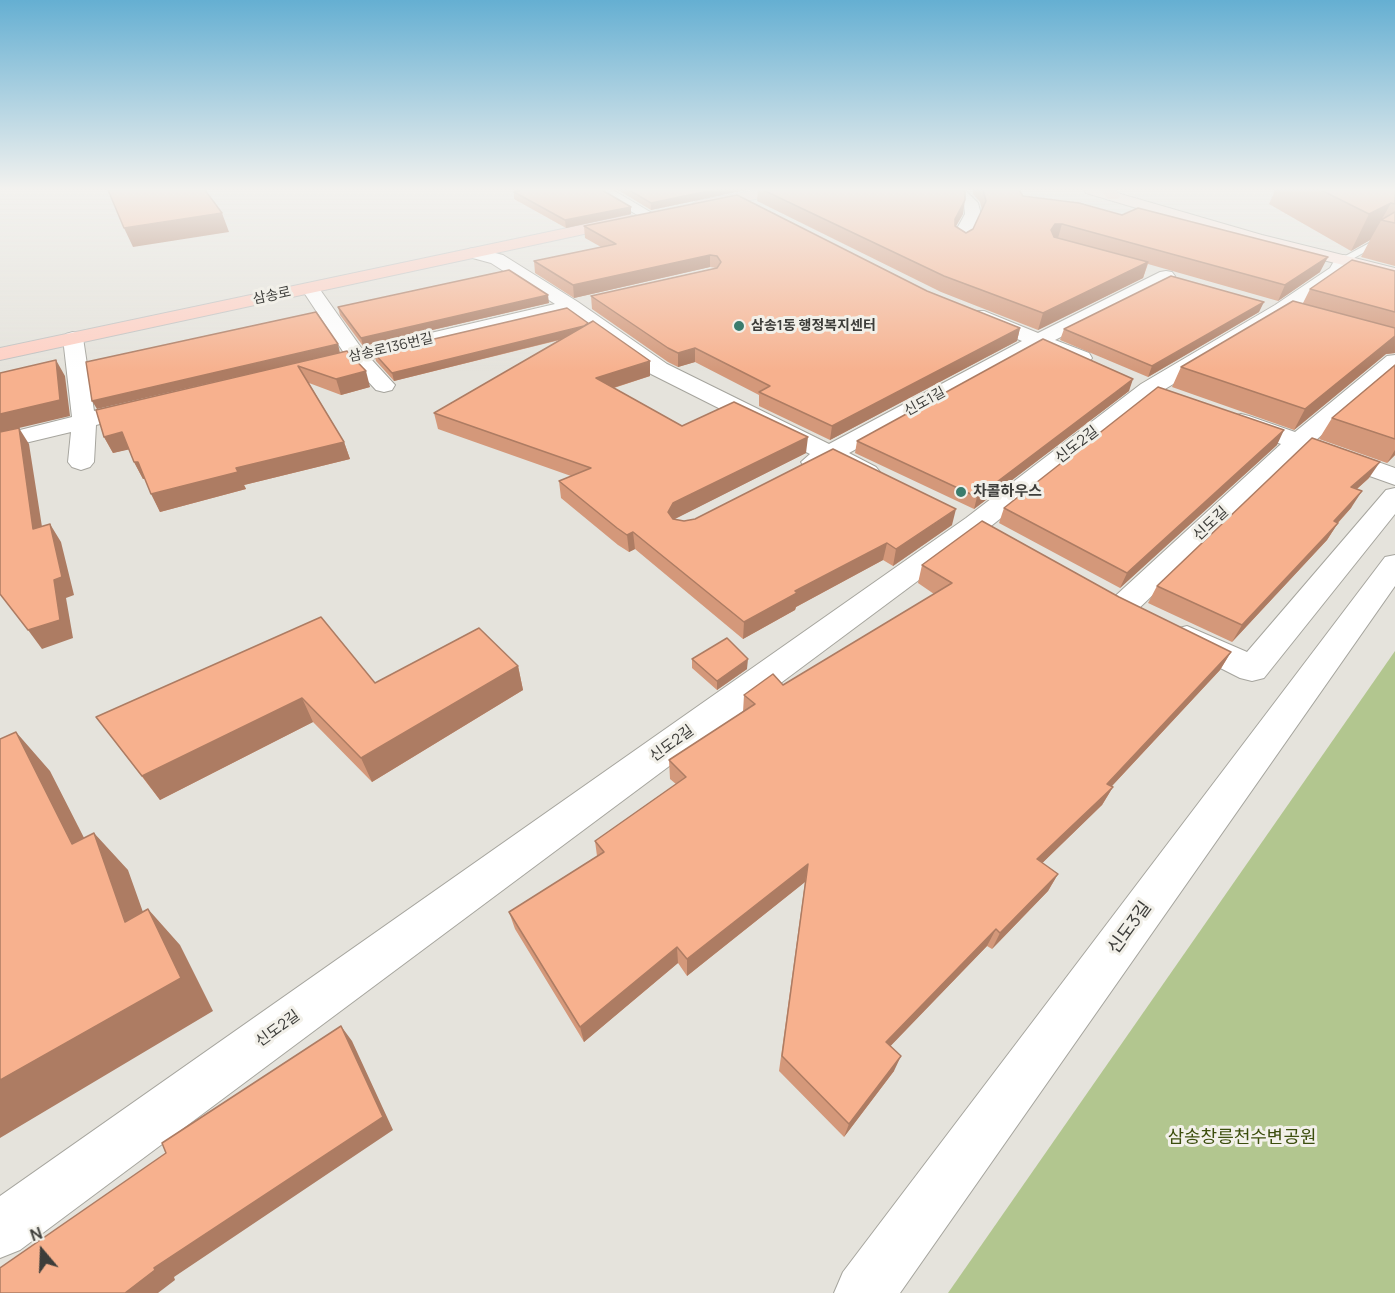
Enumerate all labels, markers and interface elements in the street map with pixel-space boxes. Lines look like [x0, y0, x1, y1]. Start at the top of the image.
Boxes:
street label: 삼송로 [251, 284, 293, 308]
place label: 삼송1동 행정복지센터 [751, 318, 876, 334]
marker: 삼송1동 행정복지센터 [732, 319, 746, 333]
street label: 삼송로136번길 [347, 330, 435, 366]
street label: 신도1길 [902, 384, 948, 420]
street label: 신도2길 [1052, 423, 1102, 467]
place label: 차콜하우스 [973, 483, 1042, 501]
marker: 차콜하우스 [954, 485, 968, 499]
street label: 신도길 [1190, 503, 1232, 545]
street label: 신도2길 [647, 722, 697, 766]
street label: 신도3길 [1104, 898, 1156, 958]
street label: 신도2길 [253, 1007, 303, 1051]
park label: 삼송창릉천수변공원 [1167, 1127, 1317, 1149]
north arrow [12, 1221, 72, 1281]
text: N [27, 1222, 45, 1246]

